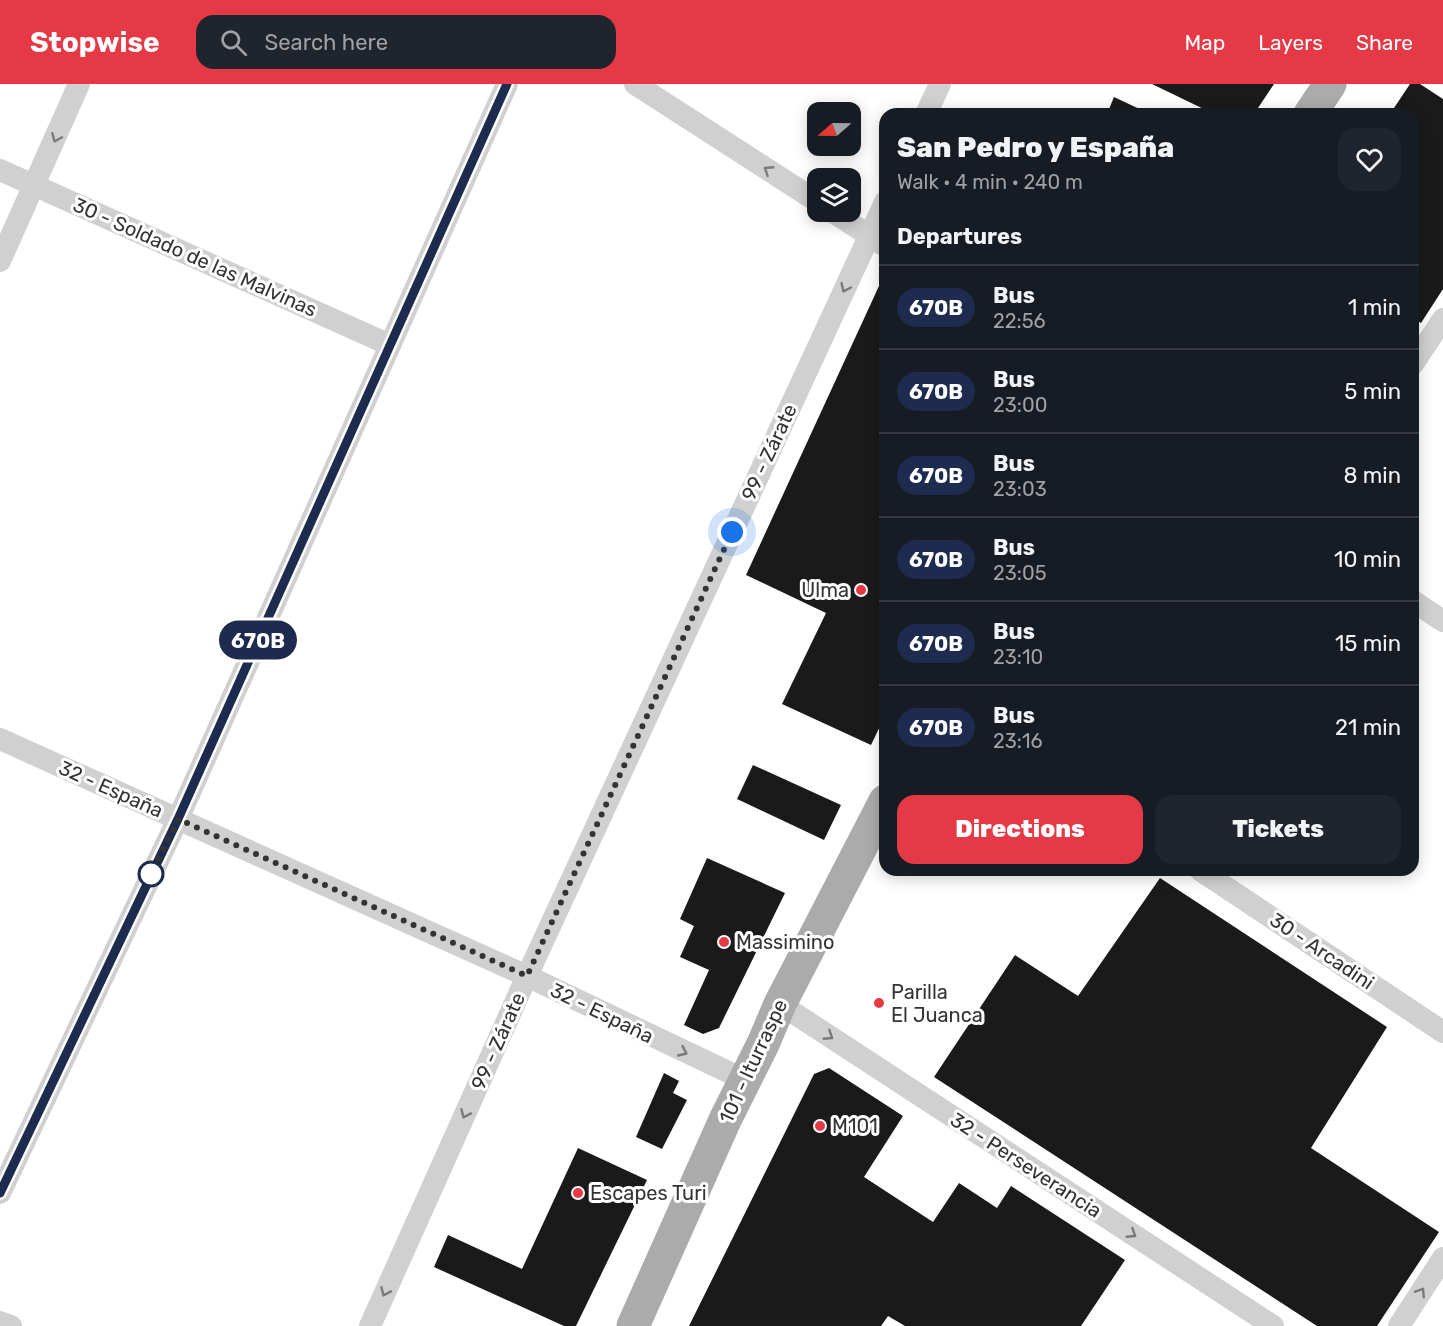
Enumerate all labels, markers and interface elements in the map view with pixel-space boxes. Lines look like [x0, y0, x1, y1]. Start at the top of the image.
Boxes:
search box [196, 15, 616, 69]
text: Stopwise [30, 26, 160, 59]
icon: search [217, 26, 250, 59]
text: Search here [265, 29, 388, 56]
text: Map [1184, 30, 1225, 55]
text: Layers [1258, 30, 1323, 55]
text: Share [1356, 30, 1413, 55]
north arrow [807, 102, 861, 156]
map controls [807, 102, 861, 222]
button: heart [1338, 128, 1401, 191]
one-way arrow [51, 131, 63, 142]
text: San Pedro y España [897, 131, 1174, 164]
one-way arrow [764, 166, 775, 177]
button: layers [807, 168, 861, 222]
text: Walk · 4 min · 240 m [897, 170, 1083, 194]
street label: 30 - Soldado de las Malvinas [69, 192, 321, 322]
text: Departures [897, 223, 1022, 250]
one-way arrow [840, 282, 852, 293]
text: Bus [993, 282, 1035, 309]
text: 1 min [1348, 294, 1401, 321]
text: 670B [909, 295, 963, 320]
text: 22:56 [993, 309, 1046, 333]
text: Bus [993, 366, 1035, 393]
text: 5 min [1344, 378, 1401, 405]
text: 670B [909, 379, 963, 404]
text: 23:00 [993, 393, 1047, 417]
street label: 99 - Zárate [736, 400, 802, 504]
text: Bus [993, 450, 1035, 477]
text: 8 min [1343, 462, 1401, 489]
text: 670B [909, 463, 963, 488]
text: 23:03 [993, 477, 1047, 501]
your location [717, 517, 747, 547]
text: Bus [993, 534, 1035, 561]
text: 10 min [1334, 546, 1401, 573]
text: 670B [909, 547, 963, 572]
text: 23:05 [993, 561, 1047, 585]
place label: Ulma [801, 578, 849, 602]
marker: Ulma [854, 583, 868, 597]
text: Bus [993, 618, 1035, 645]
line badge: 670B [216, 620, 300, 660]
text: 670B [231, 628, 285, 653]
text: 15 min [1335, 630, 1401, 657]
text: 670B [909, 631, 963, 656]
text: 23:10 [993, 645, 1043, 669]
text: Bus [993, 702, 1035, 729]
text: 21 min [1335, 714, 1401, 741]
text: 670B [909, 715, 963, 740]
text: 23:16 [993, 729, 1043, 753]
street label: 32 - España [55, 755, 167, 823]
button: Directions [897, 795, 1143, 864]
button: Tickets [1155, 795, 1401, 864]
unlabelled marker [138, 861, 164, 887]
street label: 30 - Arcadini [1265, 907, 1379, 995]
place label: Massimino [736, 930, 834, 954]
marker: Massimino [717, 935, 731, 949]
street label: 32 - España [547, 978, 657, 1048]
place label: Parilla El Juanca [891, 980, 983, 1027]
street label: 99 - Zárate [466, 989, 530, 1093]
street label: 101 - Iturraspe [714, 995, 792, 1127]
marker: Parilla El Juanca [872, 996, 886, 1010]
one-way arrow [822, 1028, 833, 1039]
one-way arrow [677, 1044, 688, 1056]
street label: 32 - Perseverancia [946, 1107, 1106, 1223]
one-way arrow [460, 1108, 472, 1119]
place label: M101 [832, 1114, 878, 1138]
marker: M101 [813, 1119, 827, 1133]
place label: Escapes Turi [590, 1181, 707, 1205]
marker: Escapes Turi [571, 1186, 585, 1200]
one-way arrow [1126, 1227, 1137, 1238]
one-way arrow [381, 1286, 393, 1297]
one-way arrow [1414, 1288, 1425, 1299]

